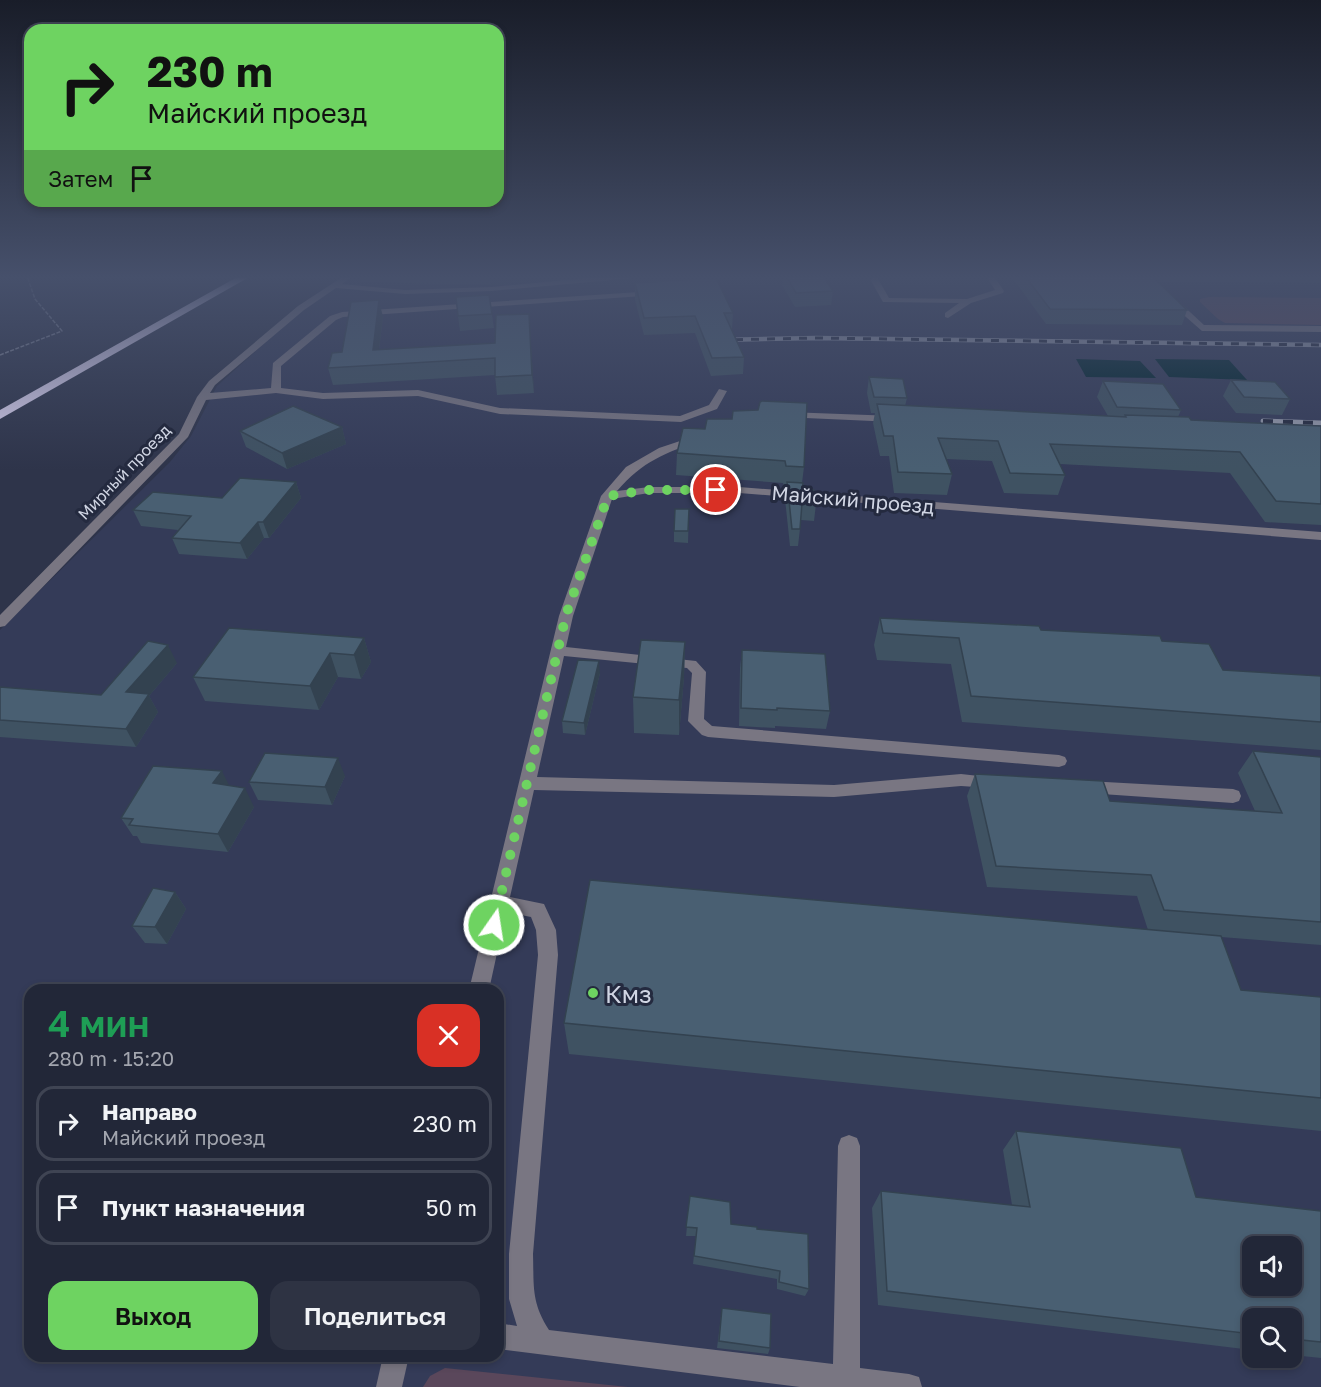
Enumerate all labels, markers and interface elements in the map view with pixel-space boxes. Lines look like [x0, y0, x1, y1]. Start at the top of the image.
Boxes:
text: 230 m [147, 46, 273, 96]
icon: right [48, 48, 126, 126]
text: Майский проезд [147, 97, 367, 129]
icon: arrive [125, 162, 158, 195]
text: Затем [48, 165, 113, 192]
street label: Мирный проезд [73, 420, 175, 524]
pin [690, 464, 741, 515]
icon: arrive [699, 473, 732, 506]
street label: Майский проезд [771, 480, 935, 518]
position arrow [462, 893, 526, 957]
place label: Кмз [605, 979, 652, 1008]
marker: Кмз [586, 986, 600, 1000]
text: 4 мин [48, 1002, 149, 1045]
button: close [417, 1004, 480, 1067]
text: 280 m · 15:20 [48, 1046, 174, 1070]
text: Направо [102, 1098, 197, 1125]
icon: right [51, 1107, 84, 1140]
text: 230 m [413, 1110, 477, 1137]
text: Майский проезд [102, 1125, 265, 1149]
icon: arrive [51, 1191, 84, 1224]
text: Пункт назначения [102, 1194, 305, 1221]
text: 50 m [426, 1194, 477, 1221]
map controls [1242, 1236, 1302, 1368]
button: sound [1242, 1236, 1302, 1296]
button: Выход [48, 1281, 258, 1350]
button: Поделиться [270, 1281, 480, 1350]
button: search [1242, 1308, 1302, 1368]

